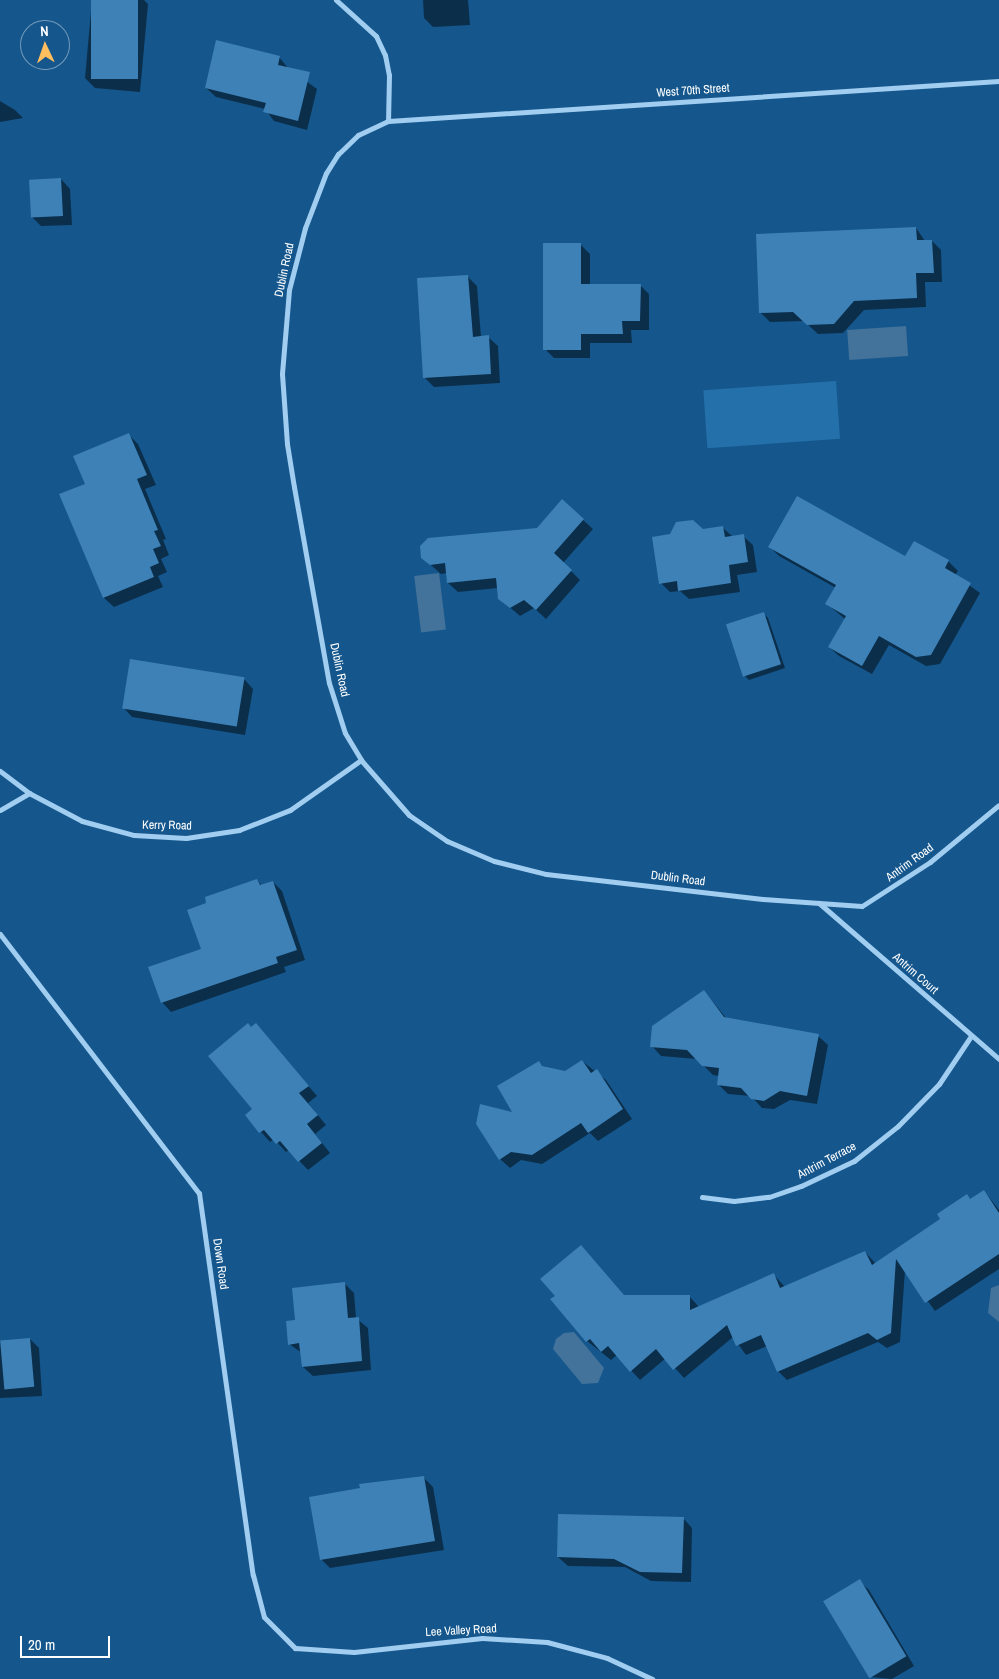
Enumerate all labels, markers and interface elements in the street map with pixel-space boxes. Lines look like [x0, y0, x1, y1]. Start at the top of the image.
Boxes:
north arrow [20, 20, 70, 70]
text: N [40, 22, 49, 40]
street label: West 70th Street [656, 81, 730, 101]
street label: Dublin Road [272, 242, 298, 298]
street label: Dublin Road [326, 642, 352, 698]
street label: Kerry Road [142, 818, 192, 834]
street label: Antrim Road [883, 841, 937, 885]
street label: Dublin Road [650, 869, 706, 889]
street label: Antrim Court [889, 950, 941, 998]
street label: Antrim Terrace [795, 1139, 859, 1183]
street label: Down Road [209, 1238, 231, 1290]
street label: Lee Valley Road [425, 1622, 497, 1640]
scale bar [22, 1626, 112, 1658]
text: 20 m [28, 1634, 55, 1655]

